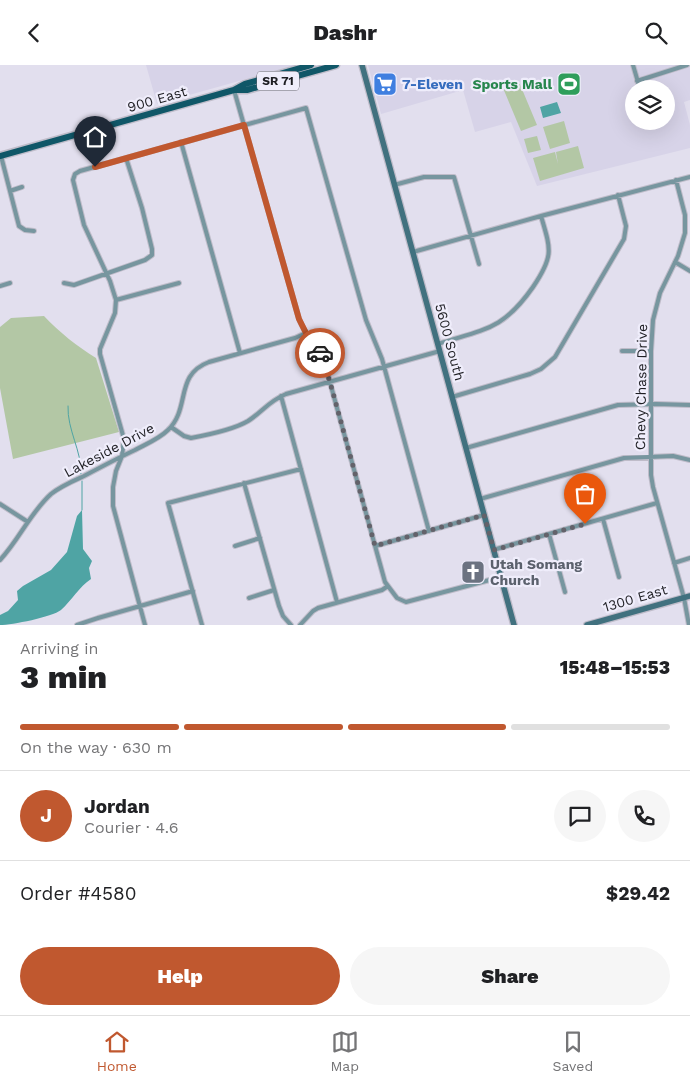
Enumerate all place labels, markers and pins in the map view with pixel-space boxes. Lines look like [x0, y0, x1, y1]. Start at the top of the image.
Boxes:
supermarket icon: 7-Eleven [372, 71, 398, 97]
sports icon: Sports Mall [556, 71, 582, 97]
place label: 7-Eleven [402, 76, 463, 92]
place label: Sports Mall [472, 76, 552, 92]
pin [74, 116, 116, 167]
pin [564, 473, 606, 524]
place label: Utah Somang Church [490, 556, 582, 588]
church icon: Utah Somang Church [460, 559, 486, 585]

